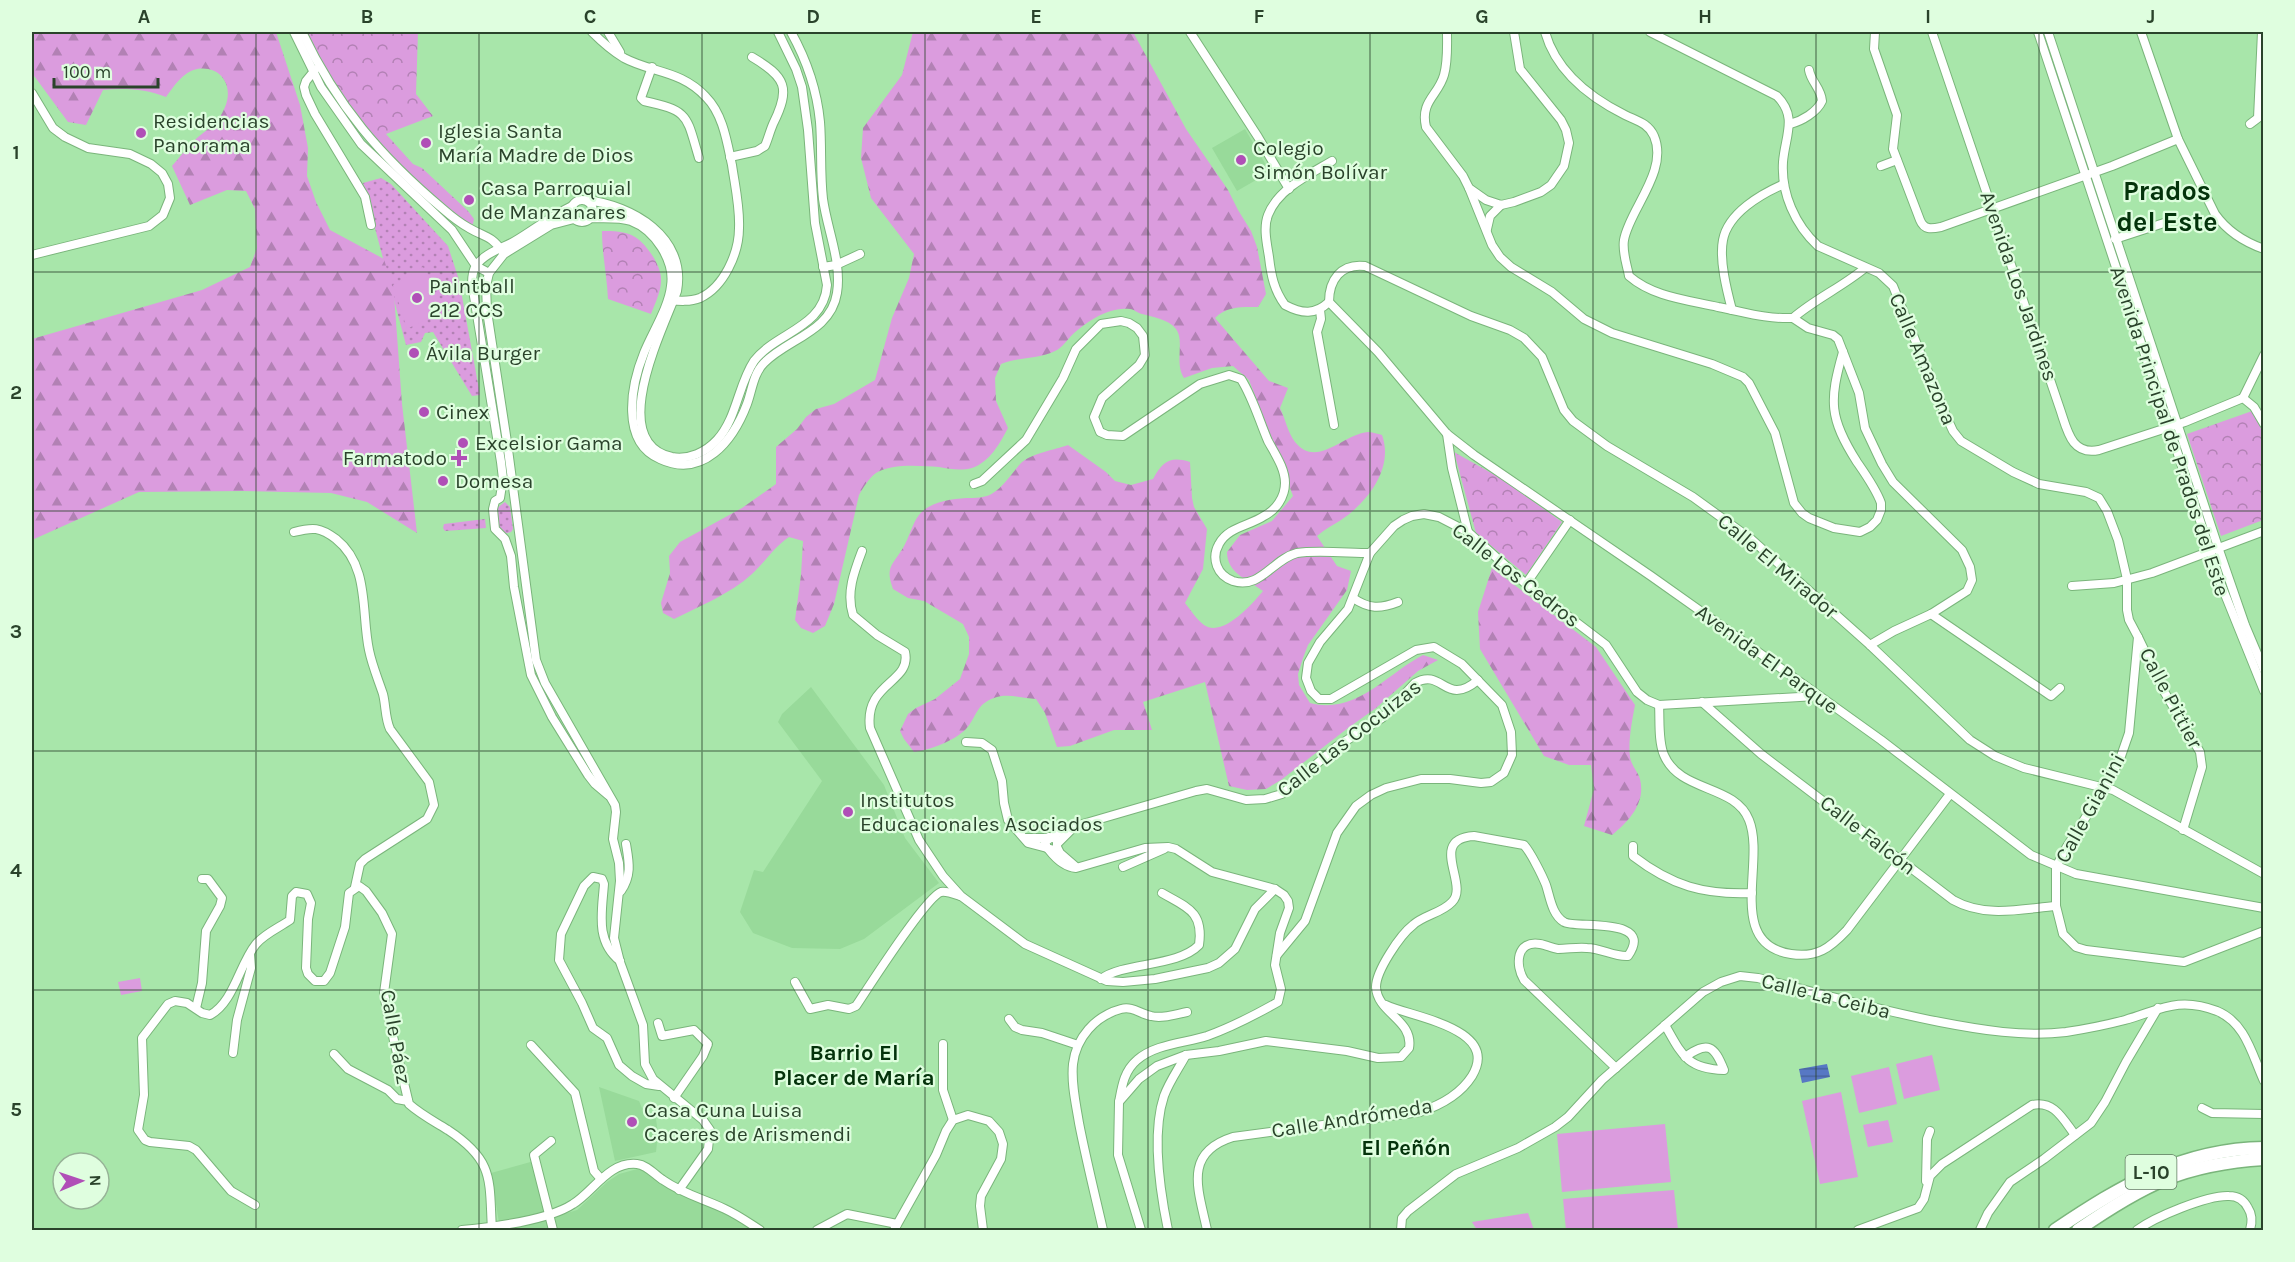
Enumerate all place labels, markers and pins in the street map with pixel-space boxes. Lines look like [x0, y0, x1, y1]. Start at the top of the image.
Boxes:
place label: Residencias Panorama [153, 109, 270, 157]
place label: Iglesia Santa María Madre de Dios [438, 119, 634, 167]
marker: Residencias Panorama [134, 126, 148, 140]
marker: Iglesia Santa María Madre de Dios [419, 136, 433, 150]
place label: Colegio Simón Bolívar [1253, 136, 1388, 184]
marker: Colegio Simón Bolívar [1234, 153, 1248, 167]
place label: Casa Parroquial de Manzanares [481, 176, 632, 224]
marker: Casa Parroquial de Manzanares [462, 193, 476, 207]
place label: Paintball 212 CCS [429, 274, 515, 322]
marker: Paintball 212 CCS [410, 291, 424, 305]
place label: Ávila Burger [426, 341, 541, 365]
marker: Ávila Burger [407, 346, 421, 360]
place label: Cinex [436, 400, 490, 424]
marker: Cinex [417, 405, 431, 419]
place label: Excelsior Gama [475, 431, 623, 455]
marker: Excelsior Gama [456, 436, 470, 450]
place label: Farmatodo [343, 446, 447, 470]
marker: Farmatodo [452, 451, 466, 465]
place label: Domesa [455, 469, 533, 493]
marker: Domesa [436, 474, 450, 488]
place label: Institutos Educacionales Asociados [860, 788, 1103, 836]
marker: Institutos Educacionales Asociados [841, 805, 855, 819]
place label: Casa Cuna Luisa Caceres de Arismendi [644, 1098, 851, 1146]
marker: Casa Cuna Luisa Caceres de Arismendi [625, 1115, 639, 1129]

